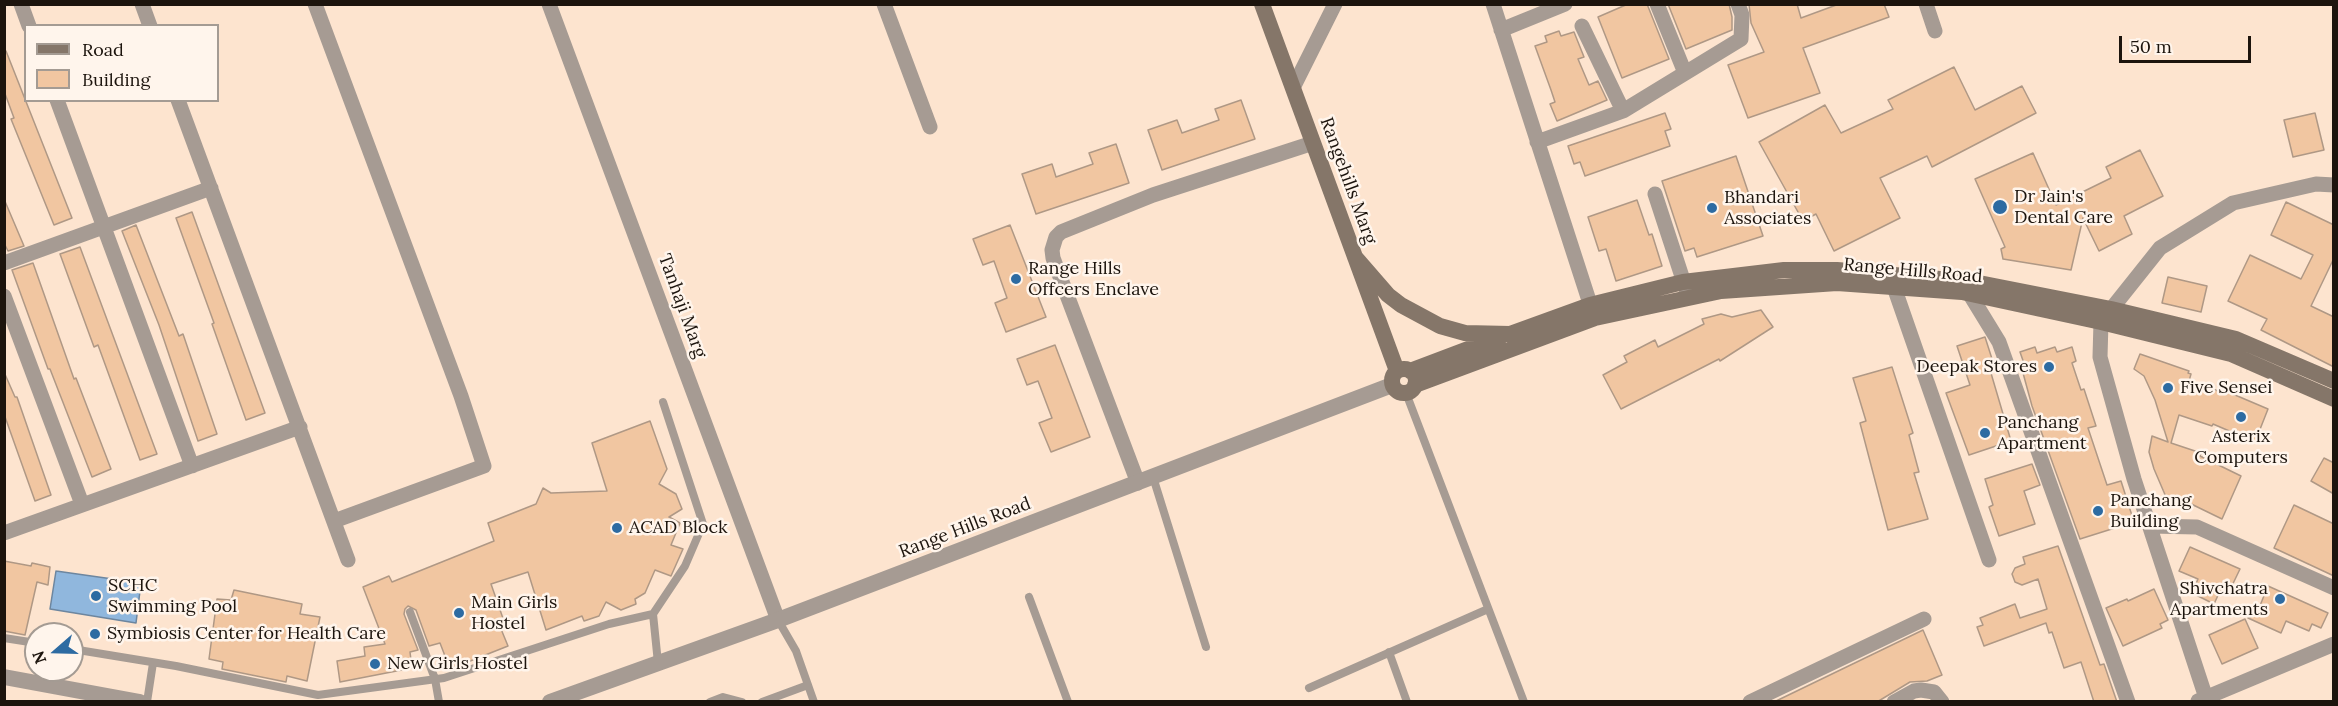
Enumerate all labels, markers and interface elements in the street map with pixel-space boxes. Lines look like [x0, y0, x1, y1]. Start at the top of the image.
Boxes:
legend [24, 24, 219, 102]
scale bar [2122, 24, 2254, 62]
text: 50 m [2130, 35, 2172, 58]
text: Road [82, 38, 124, 61]
text: Building [82, 68, 150, 91]
street label: Rangehills Marg [1315, 115, 1381, 247]
place label: Dr Jain's Dental Care [2014, 186, 2113, 228]
place label: Bhandari Associates [1724, 187, 1811, 230]
marker: Dr Jain's Dental Care [1991, 198, 2009, 216]
marker: Bhandari Associates [1705, 201, 1719, 215]
street label: Tanhaji Marg [653, 251, 711, 361]
street label: Range Hills Road [1843, 254, 1983, 288]
place label: Range Hills Offcers Enclave [1028, 258, 1159, 300]
marker: Range Hills Offcers Enclave [1009, 272, 1023, 286]
place label: Deepak Stores [1916, 356, 2037, 378]
marker: Deepak Stores [2042, 360, 2056, 374]
place label: Five Sensei [2180, 377, 2272, 399]
marker: Five Sensei [2161, 381, 2175, 395]
marker: Asterix Computers [2234, 410, 2248, 424]
place label: Panchang Apartment [1997, 412, 2087, 454]
marker: Panchang Apartment [1978, 426, 1992, 440]
place label: Asterix Computers [2194, 426, 2288, 468]
place label: Panchang Building [2110, 490, 2192, 532]
street label: Range Hills Road [896, 493, 1034, 563]
marker: Panchang Building [2091, 504, 2105, 518]
place label: ACAD Block [629, 517, 728, 539]
marker: ACAD Block [610, 521, 624, 535]
place label: SCHC Swimming Pool [108, 575, 237, 618]
place label: Shivchatra Apartments [2170, 578, 2268, 620]
marker: SCHC Swimming Pool [89, 589, 103, 603]
place label: Main Girls Hostel [471, 592, 557, 634]
marker: Shivchatra Apartments [2273, 592, 2287, 606]
marker: Main Girls Hostel [452, 606, 466, 620]
north arrow [24, 622, 84, 682]
place label: Symbiosis Center for Health Care [107, 623, 386, 645]
marker: Symbiosis Center for Health Care [88, 627, 102, 641]
text: N [27, 648, 50, 667]
place label: New Girls Hostel [387, 653, 528, 675]
marker: New Girls Hostel [368, 657, 382, 671]

